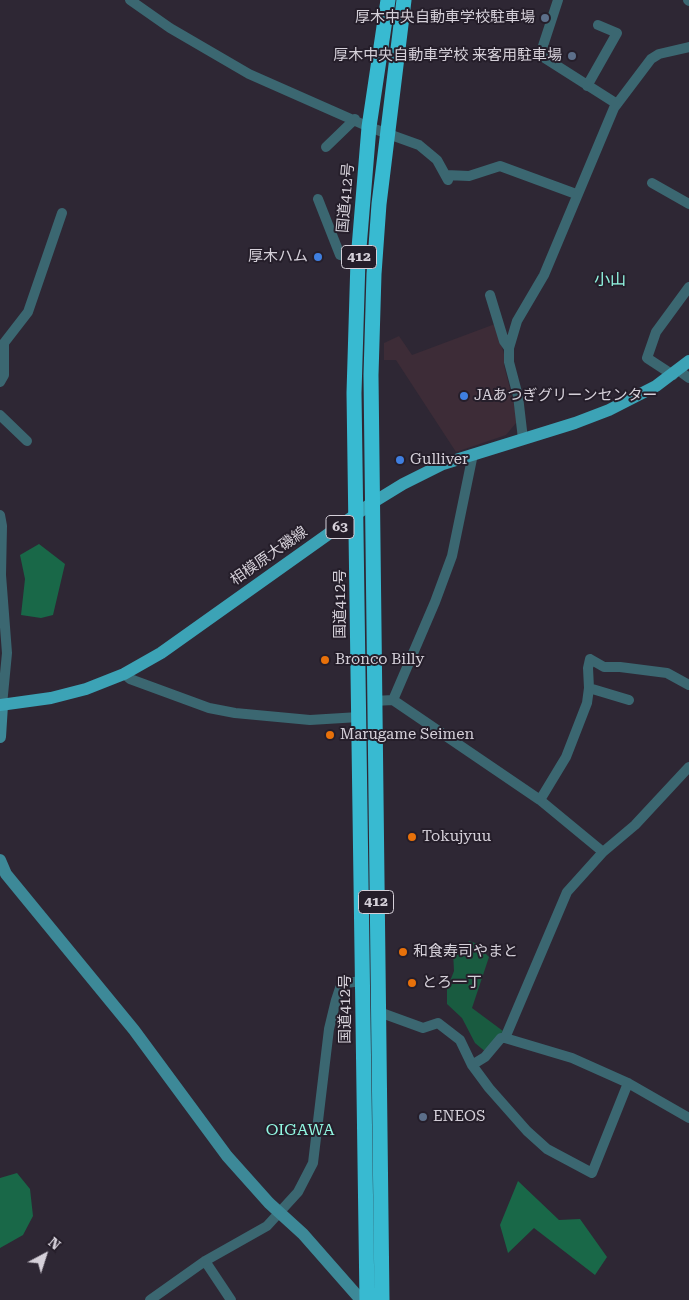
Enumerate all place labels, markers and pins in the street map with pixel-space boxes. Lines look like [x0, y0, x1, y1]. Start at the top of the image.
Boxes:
place label: 厚木中央自動車学校駐車場 [355, 9, 535, 27]
marker: 厚木中央自動車学校駐車場 [539, 12, 551, 24]
place label: 厚木中央自動車学校 来客用駐車場 [333, 47, 562, 65]
marker: 厚木中央自動車学校 来客用駐車場 [566, 50, 578, 62]
place label: 厚木ハム [248, 248, 308, 266]
marker: 厚木ハム [312, 251, 324, 263]
place label: JAあつぎグリーンセンター [474, 387, 658, 405]
marker: JAあつぎグリーンセンター [458, 390, 470, 402]
place label: Gulliver [410, 451, 468, 469]
marker: Gulliver [394, 454, 406, 466]
place label: Bronco Billy [335, 651, 424, 669]
marker: Bronco Billy [319, 654, 331, 666]
place label: Marugame Seimen [340, 726, 474, 744]
marker: Marugame Seimen [324, 729, 336, 741]
place label: Tokujyuu [422, 828, 491, 846]
marker: Tokujyuu [406, 831, 418, 843]
place label: 和食寿司やまと [413, 943, 518, 961]
marker: 和食寿司やまと [397, 946, 409, 958]
place label: とろ一丁 [422, 974, 482, 992]
marker: とろ一丁 [406, 977, 418, 989]
place label: ENEOS [433, 1108, 485, 1126]
marker: ENEOS [417, 1111, 429, 1123]

